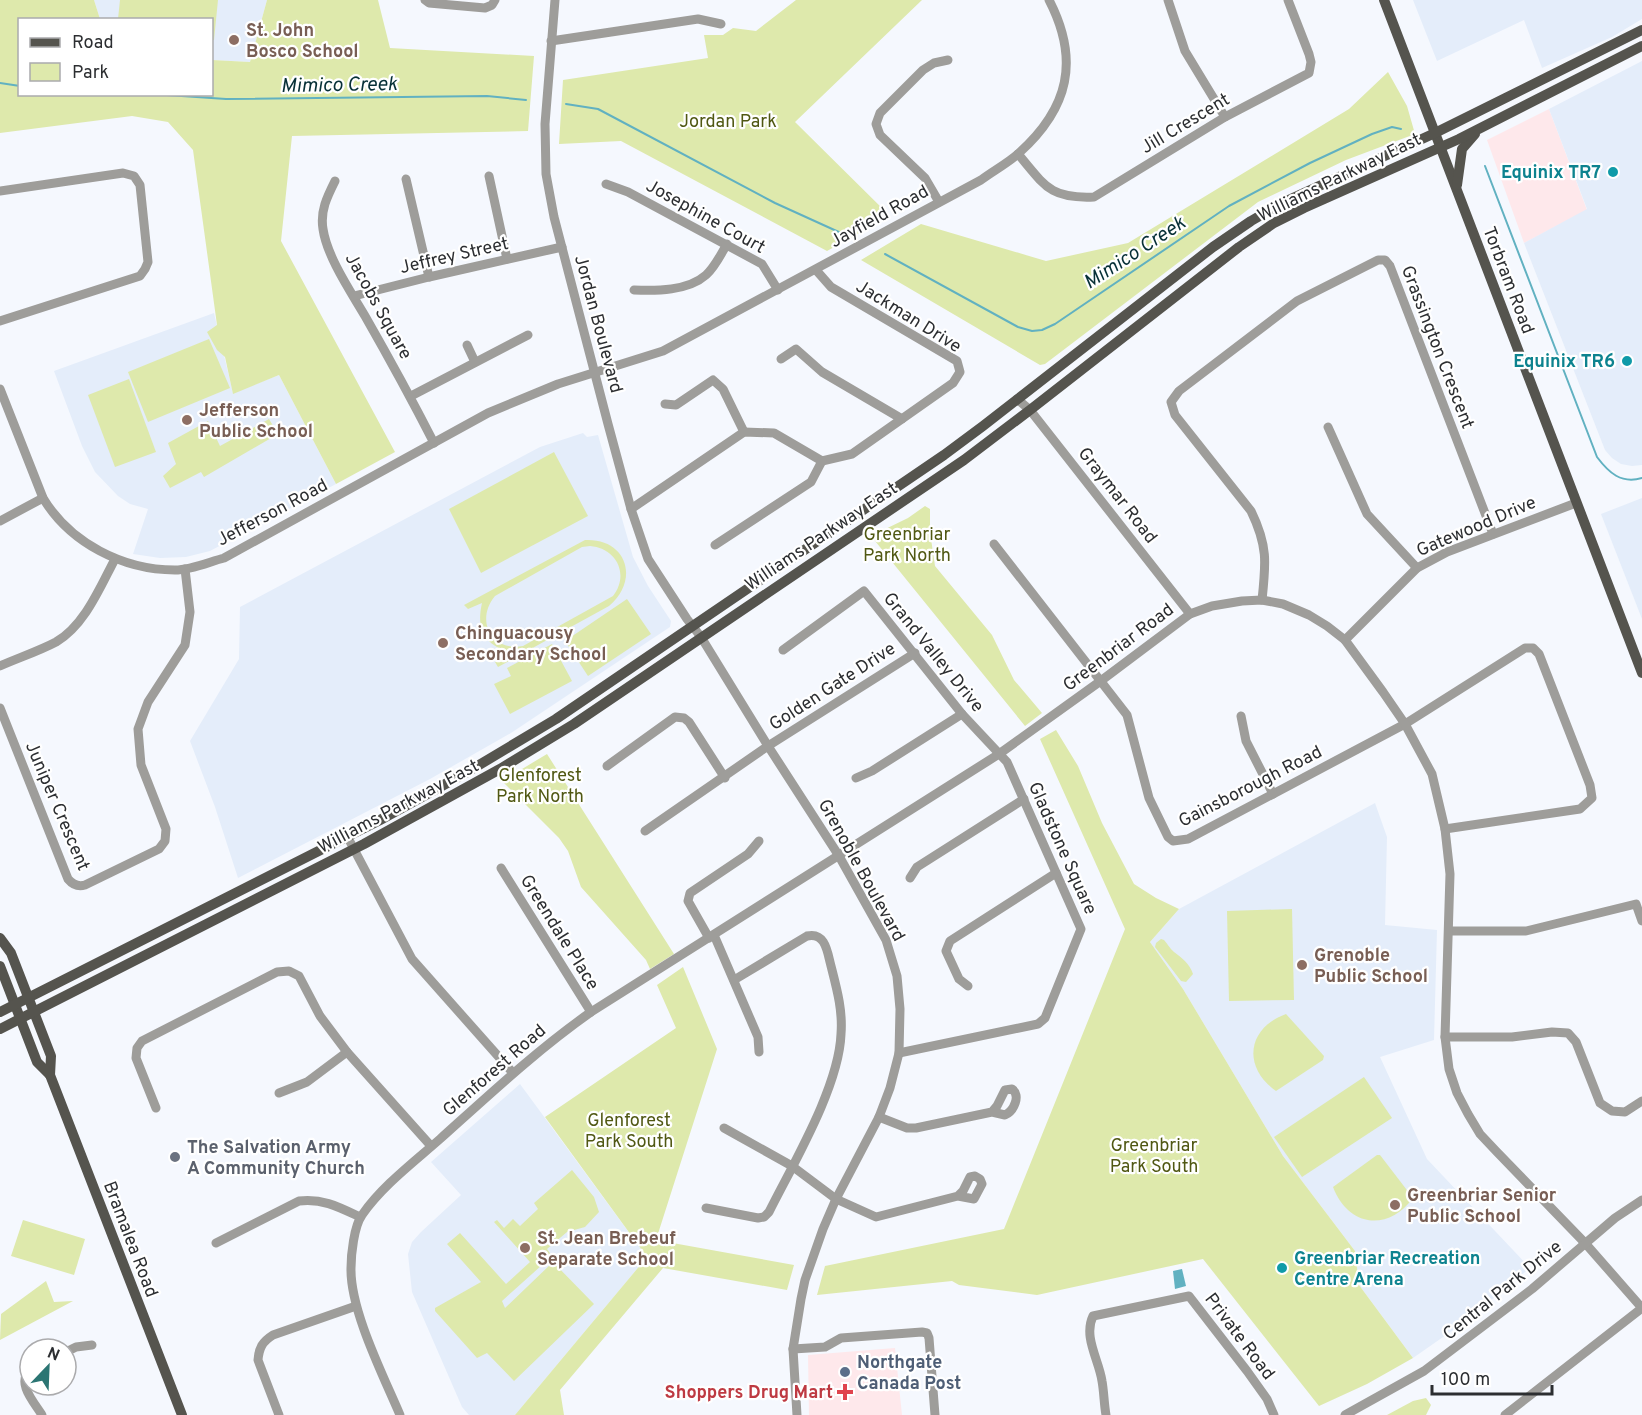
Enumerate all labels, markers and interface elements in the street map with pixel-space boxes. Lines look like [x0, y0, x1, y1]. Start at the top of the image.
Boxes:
legend [18, 18, 213, 96]
place label: St. John Bosco School [246, 20, 359, 64]
text: Road [72, 32, 114, 55]
marker: St. John Bosco School [227, 33, 241, 47]
text: Park [72, 62, 109, 85]
water label: Mimico Creek [281, 72, 398, 100]
street label: Jill Crescent [1137, 89, 1234, 160]
park label: Jordan Park [679, 111, 777, 134]
street label: Williams Parkway East [1254, 129, 1425, 228]
place label: Equinix TR7 [1501, 162, 1601, 185]
marker: Equinix TR7 [1606, 165, 1620, 179]
street label: Josephine Court [641, 175, 769, 260]
street label: Jayfield Road [826, 181, 933, 254]
water label: Mimico Creek [1079, 211, 1192, 296]
street label: Torbram Road [1477, 224, 1539, 338]
street label: Jeffrey Street [398, 233, 511, 280]
street label: Jacobs Square [339, 249, 416, 364]
street label: Jordan Boulevard [568, 253, 627, 396]
street label: Grassington Crescent [1395, 263, 1478, 432]
street label: Jackman Drive [851, 276, 965, 359]
place label: Equinix TR6 [1513, 351, 1615, 374]
marker: Equinix TR6 [1620, 354, 1634, 368]
place label: Jefferson Public School [199, 400, 313, 444]
marker: Jefferson Public School [180, 413, 194, 427]
street label: Graymar Road [1072, 443, 1162, 549]
street label: Jefferson Road [213, 474, 332, 552]
street label: Williams Parkway East [741, 478, 903, 597]
street label: Gatewood Drive [1413, 492, 1540, 563]
park label: Greenbriar Park North [863, 524, 951, 568]
street label: Grand Valley Drive [877, 588, 988, 718]
street label: Greenbriar Road [1059, 599, 1179, 697]
place label: Chinguacousy Secondary School [455, 623, 606, 667]
marker: Chinguacousy Secondary School [436, 636, 450, 650]
street label: Golden Gate Drive [765, 638, 900, 737]
street label: Juniper Crescent [19, 739, 94, 875]
street label: Gainsborough Road [1175, 741, 1326, 833]
street label: Williams Parkway East [314, 755, 483, 860]
park label: Glenforest Park North [496, 765, 584, 809]
street label: Gladstone Square [1022, 779, 1101, 919]
street label: Grenoble Boulevard [812, 795, 909, 946]
street label: Greendale Place [514, 871, 603, 995]
place label: Grenoble Public School [1314, 945, 1428, 989]
marker: Grenoble Public School [1295, 958, 1309, 972]
street label: Glenforest Road [439, 1020, 551, 1122]
park label: Glenforest Park South [585, 1110, 673, 1154]
park label: Greenbriar Park South [1110, 1135, 1198, 1179]
place label: The Salvation Army A Community Church [187, 1137, 365, 1181]
marker: The Salvation Army A Community Church [168, 1150, 182, 1164]
street label: Bramalea Road [97, 1178, 162, 1301]
place label: Greenbriar Senior Public School [1407, 1185, 1557, 1229]
marker: Greenbriar Senior Public School [1388, 1198, 1402, 1212]
place label: St. Jean Brebeuf Separate School [537, 1228, 676, 1272]
street label: Central Park Drive [1439, 1236, 1567, 1346]
marker: St. Jean Brebeuf Separate School [518, 1241, 532, 1255]
place label: Greenbriar Recreation Centre Arena [1294, 1248, 1480, 1292]
marker: Greenbriar Recreation Centre Arena [1275, 1261, 1289, 1275]
street label: Private Road [1199, 1289, 1279, 1385]
north arrow [18, 1337, 78, 1397]
text: N [44, 1344, 62, 1366]
place label: Northgate Canada Post [857, 1352, 961, 1396]
scale bar [1432, 1358, 1552, 1396]
marker: Northgate Canada Post [838, 1365, 852, 1379]
text: 100 m [1441, 1369, 1490, 1392]
place label: Shoppers Drug Mart [665, 1382, 833, 1405]
marker: Shoppers Drug Mart [838, 1385, 852, 1399]

